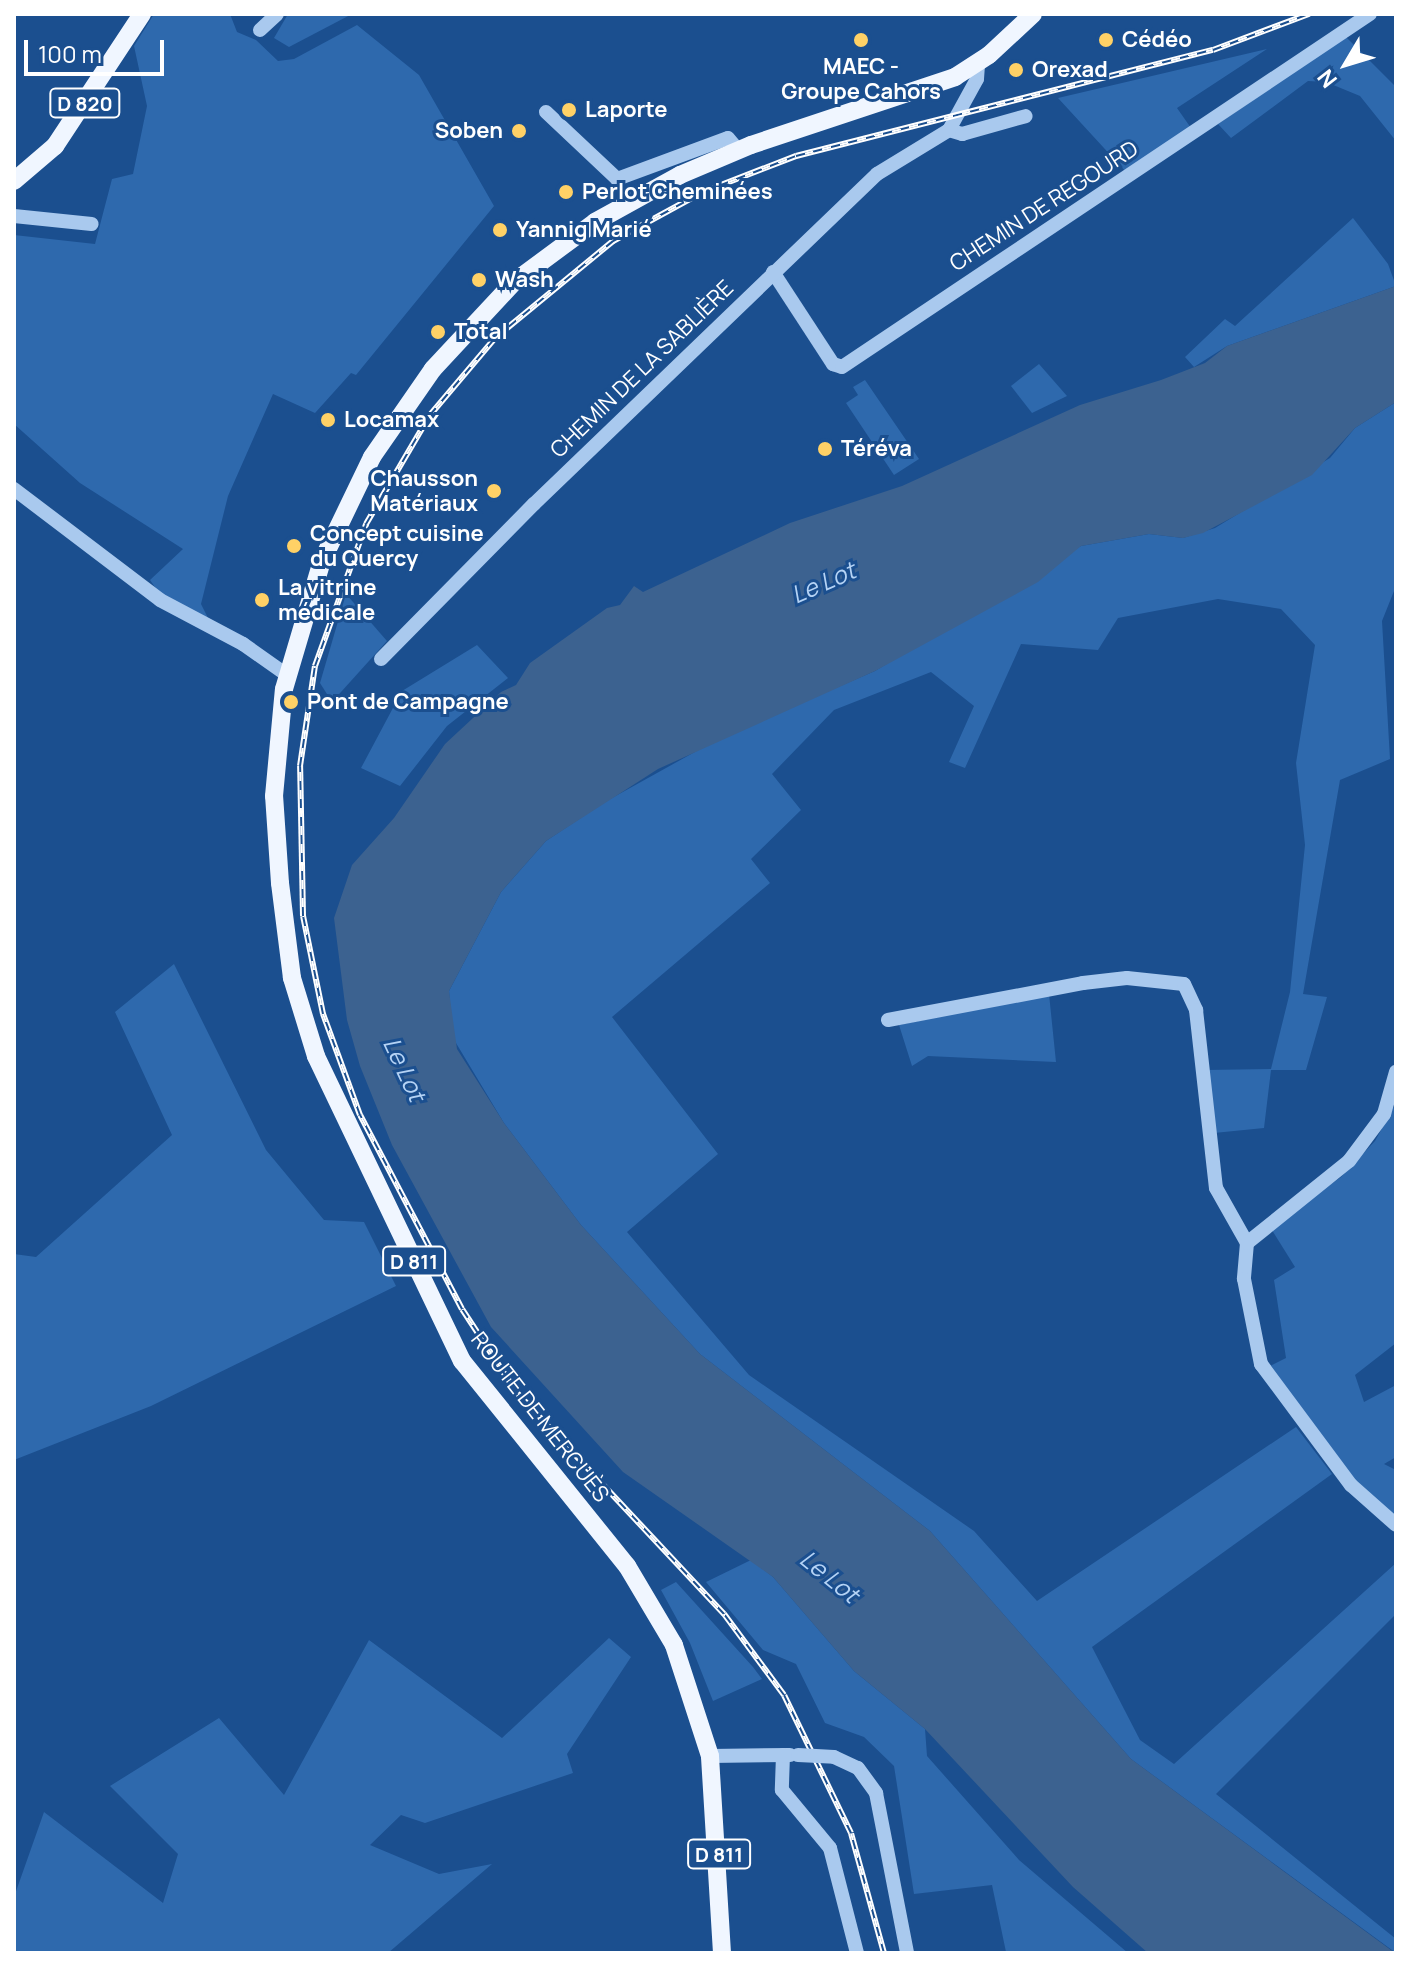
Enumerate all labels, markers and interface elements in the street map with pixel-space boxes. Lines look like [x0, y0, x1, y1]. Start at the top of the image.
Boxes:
scale bar [28, 24, 168, 74]
north arrow [1306, 24, 1386, 104]
place label: Cédéo [1122, 27, 1192, 53]
marker: MAEC - Groupe Cahors [852, 31, 870, 49]
marker: Cédéo [1097, 31, 1115, 49]
text: 100 m [38, 37, 102, 70]
place label: MAEC - Groupe Cahors [781, 53, 941, 104]
place label: Orexad [1032, 57, 1108, 83]
marker: Orexad [1007, 61, 1025, 79]
text: N [1310, 63, 1344, 94]
road number: D 820 [49, 87, 121, 119]
place label: Laporte [585, 97, 667, 123]
marker: Laporte [560, 101, 578, 119]
place label: Soben [435, 118, 503, 144]
marker: Soben [510, 122, 528, 140]
street label: CHEMIN DE REGOURD [945, 135, 1143, 277]
place label: Perlot Cheminées [582, 179, 773, 205]
marker: Perlot Cheminées [557, 183, 575, 201]
place label: Yannig Marié [516, 217, 652, 243]
marker: Yannig Marié [491, 221, 509, 239]
place label: Wash [495, 267, 554, 293]
marker: Wash [470, 271, 488, 289]
street label: CHEMIN DE LA SABLIÈRE [545, 275, 739, 463]
place label: Total [454, 319, 508, 345]
marker: Total [429, 323, 447, 341]
place label: Locamax [344, 407, 439, 433]
marker: Locamax [319, 411, 337, 429]
place label: Téréva [841, 436, 912, 462]
marker: Téréva [816, 440, 834, 458]
place label: Chausson Matériaux [370, 465, 478, 516]
marker: Chausson Matériaux [485, 482, 503, 500]
place label: Concept cuisine du Quercy [310, 520, 484, 572]
marker: Concept cuisine du Quercy [285, 537, 303, 555]
water label: Le Lot [786, 555, 860, 609]
place label: La vitrine médicale [278, 574, 376, 626]
marker: La vitrine médicale [253, 591, 271, 609]
place label: Pont de Campagne [307, 689, 509, 715]
marker: Pont de Campagne [282, 693, 300, 711]
water label: Le Lot [378, 1032, 432, 1106]
road number: D 811 [382, 1245, 446, 1277]
street label: ROUTE DE MERCUÈS [465, 1327, 615, 1507]
water label: Le Lot [795, 1544, 865, 1608]
road number: D 811 [687, 1838, 751, 1870]

